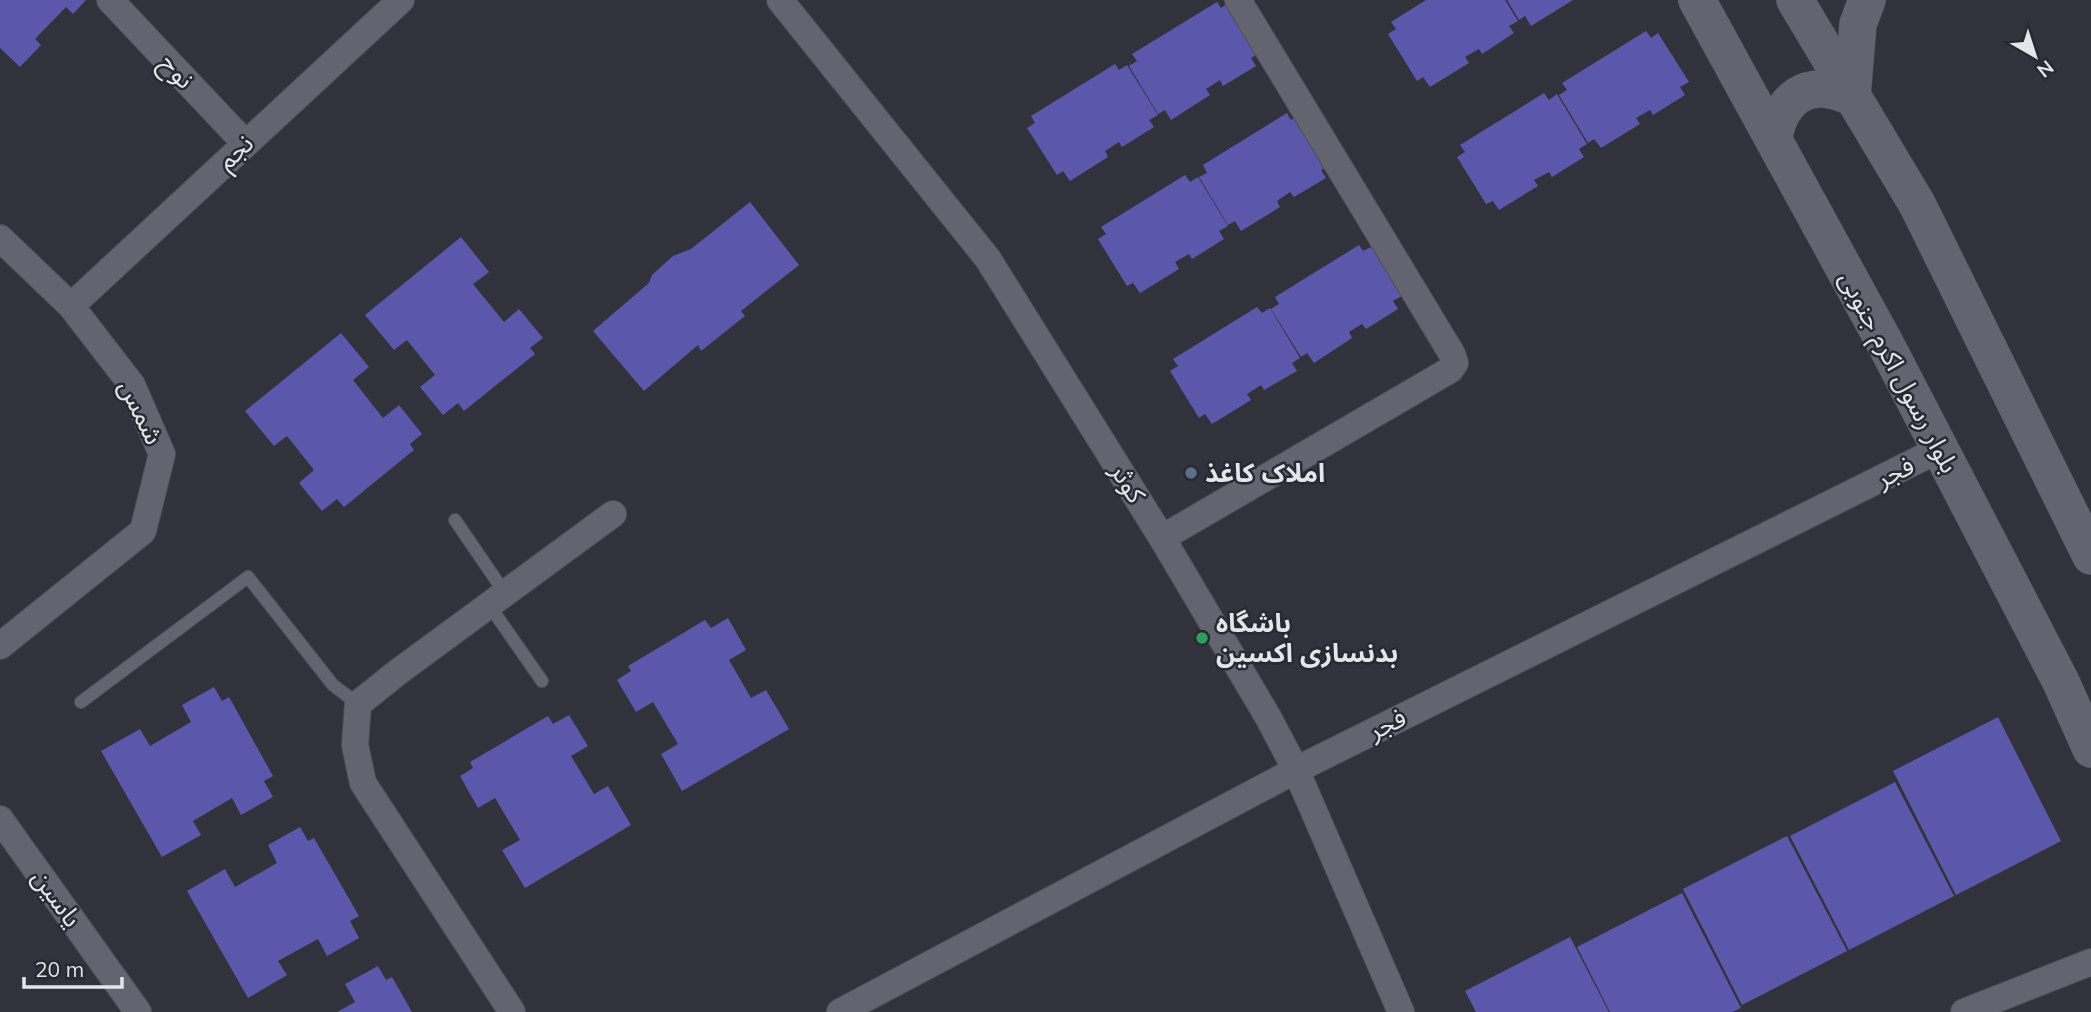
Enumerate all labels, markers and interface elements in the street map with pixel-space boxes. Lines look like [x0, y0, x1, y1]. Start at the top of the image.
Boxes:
north arrow [2000, 21, 2070, 91]
street label: نوح [151, 46, 202, 97]
text: N [2033, 55, 2059, 83]
street label: نجم [209, 127, 263, 180]
street label: بلوار رسول اکرم جنوبی [1829, 265, 1967, 480]
street label: شمس [112, 374, 171, 450]
street label: فجر [1869, 448, 1919, 495]
street label: کوثر [1103, 456, 1153, 509]
place label: املاک کاغذ [1205, 456, 1325, 489]
marker: املاک کاغذ [1183, 465, 1199, 481]
place label: باشگاه بدنسازی اکسین [1216, 606, 1398, 669]
marker: باشگاه بدنسازی اکسین [1194, 630, 1210, 646]
street label: فجر [1361, 700, 1411, 747]
street label: یاسین [25, 862, 90, 933]
scale bar [24, 946, 122, 990]
text: 20 m [35, 956, 84, 982]

